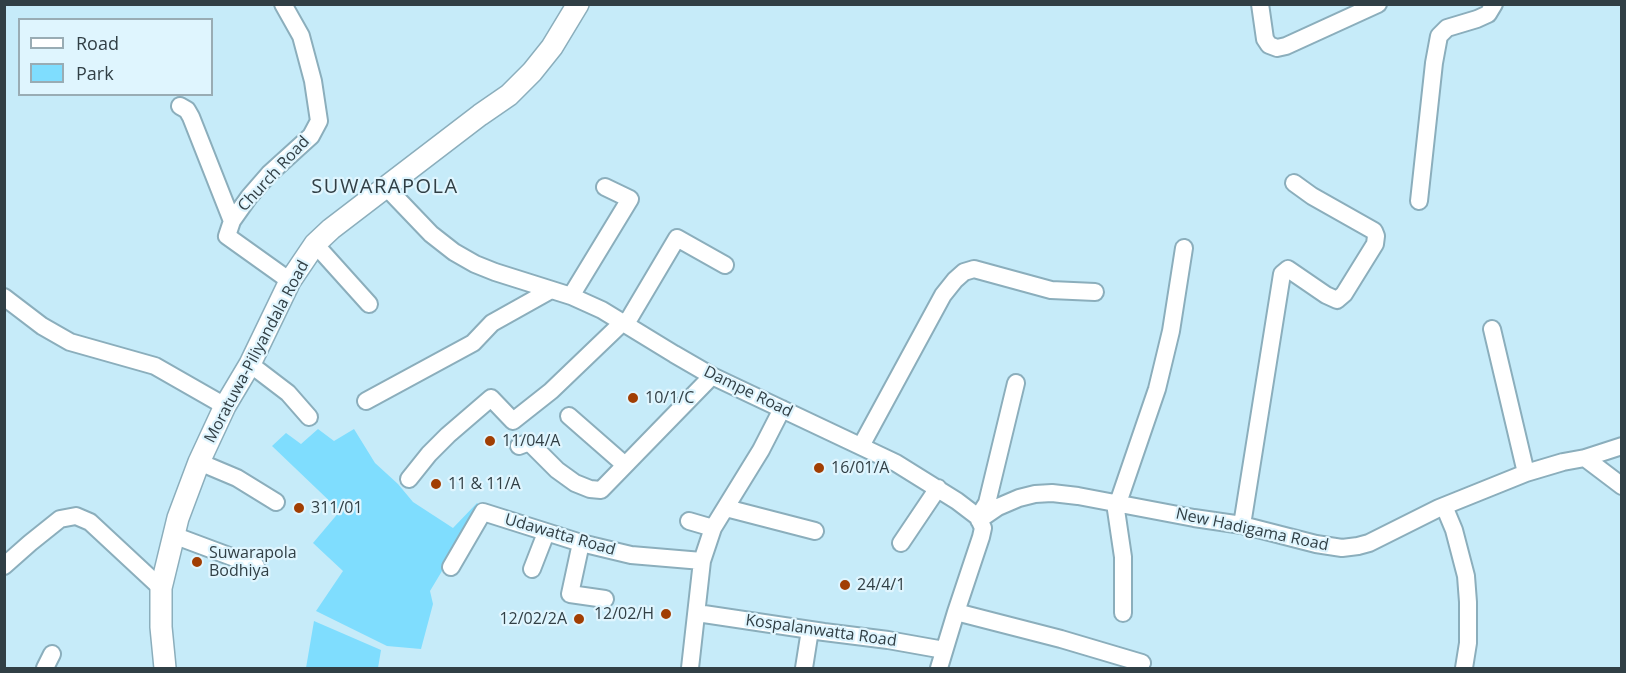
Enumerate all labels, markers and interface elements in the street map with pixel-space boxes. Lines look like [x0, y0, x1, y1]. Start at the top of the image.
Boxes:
legend [18, 18, 213, 96]
text: Road [76, 31, 119, 55]
text: Park [76, 61, 114, 85]
street label: Church Road [234, 132, 314, 216]
district label: SUWARAPOLA [311, 175, 459, 199]
street label: Moratuwa-Piliyandala Road [201, 258, 313, 446]
street label: Dampe Road [700, 362, 796, 422]
place label: 10/1/C [645, 388, 694, 408]
marker: 10/1/C [626, 391, 640, 405]
place label: 11/04/A [502, 431, 560, 451]
marker: 11/04/A [483, 434, 497, 448]
place label: 16/01/A [831, 458, 889, 478]
marker: 16/01/A [812, 461, 826, 475]
place label: 11 & 11/A [448, 474, 521, 494]
marker: 11 & 11/A [429, 477, 443, 491]
place label: 311/01 [311, 498, 363, 518]
marker: 311/01 [292, 501, 306, 515]
street label: New Hadigama Road [1174, 504, 1330, 556]
street label: Udawatta Road [502, 510, 618, 560]
place label: Suwarapola Bodhiya [209, 543, 297, 581]
marker: Suwarapola Bodhiya [190, 555, 204, 569]
place label: 24/4/1 [857, 575, 905, 595]
marker: 24/4/1 [838, 578, 852, 592]
place label: 12/02/H [594, 604, 654, 624]
marker: 12/02/H [659, 607, 673, 621]
place label: 12/02/2A [499, 609, 567, 629]
street label: Kospalanwatta Road [744, 611, 898, 651]
marker: 12/02/2A [572, 612, 586, 626]

